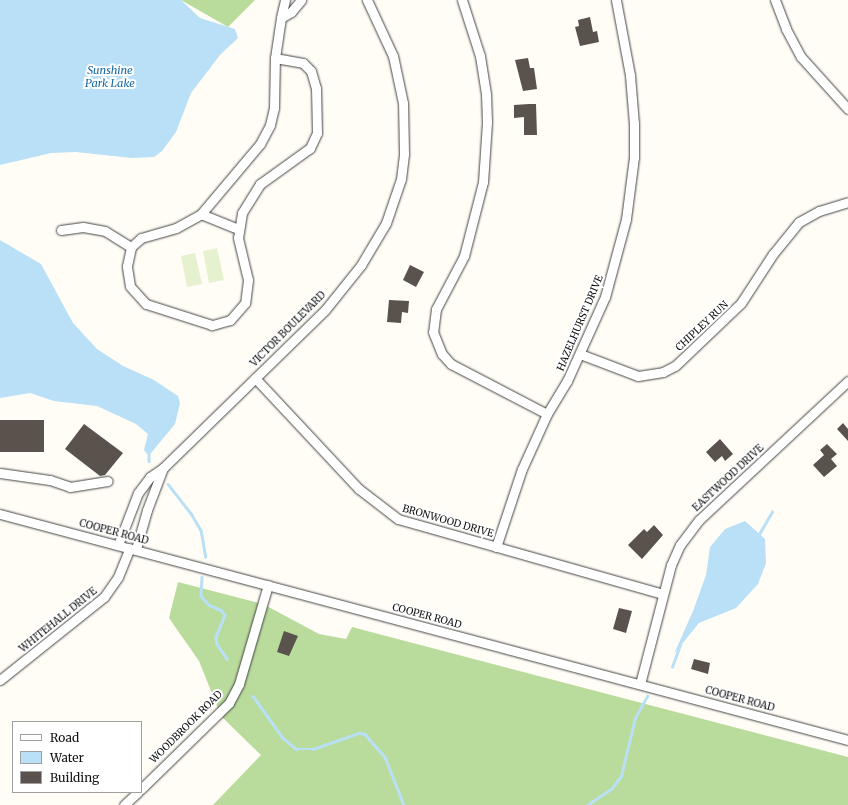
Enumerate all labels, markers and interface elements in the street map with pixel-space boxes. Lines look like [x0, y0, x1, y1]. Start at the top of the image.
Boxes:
water label: Sunshine Park Lake [85, 64, 135, 90]
street label: HAZELHURST DRIVE [554, 273, 606, 373]
street label: VICTOR BOULEVARD [248, 289, 328, 369]
street label: CHIPLEY RUN [673, 299, 731, 353]
street label: EASTWOOD DRIVE [690, 442, 766, 514]
street label: BRONWOOD DRIVE [401, 502, 495, 540]
street label: COOPER ROAD [78, 517, 150, 547]
street label: WHITEHALL DRIVE [17, 585, 99, 655]
street label: COOPER ROAD [391, 601, 463, 631]
street label: COOPER ROAD [704, 684, 776, 714]
street label: WOODBROOK ROAD [147, 688, 225, 766]
legend [12, 721, 142, 793]
text: Road [50, 730, 79, 745]
text: Water [50, 750, 84, 765]
text: Building [50, 770, 99, 785]

